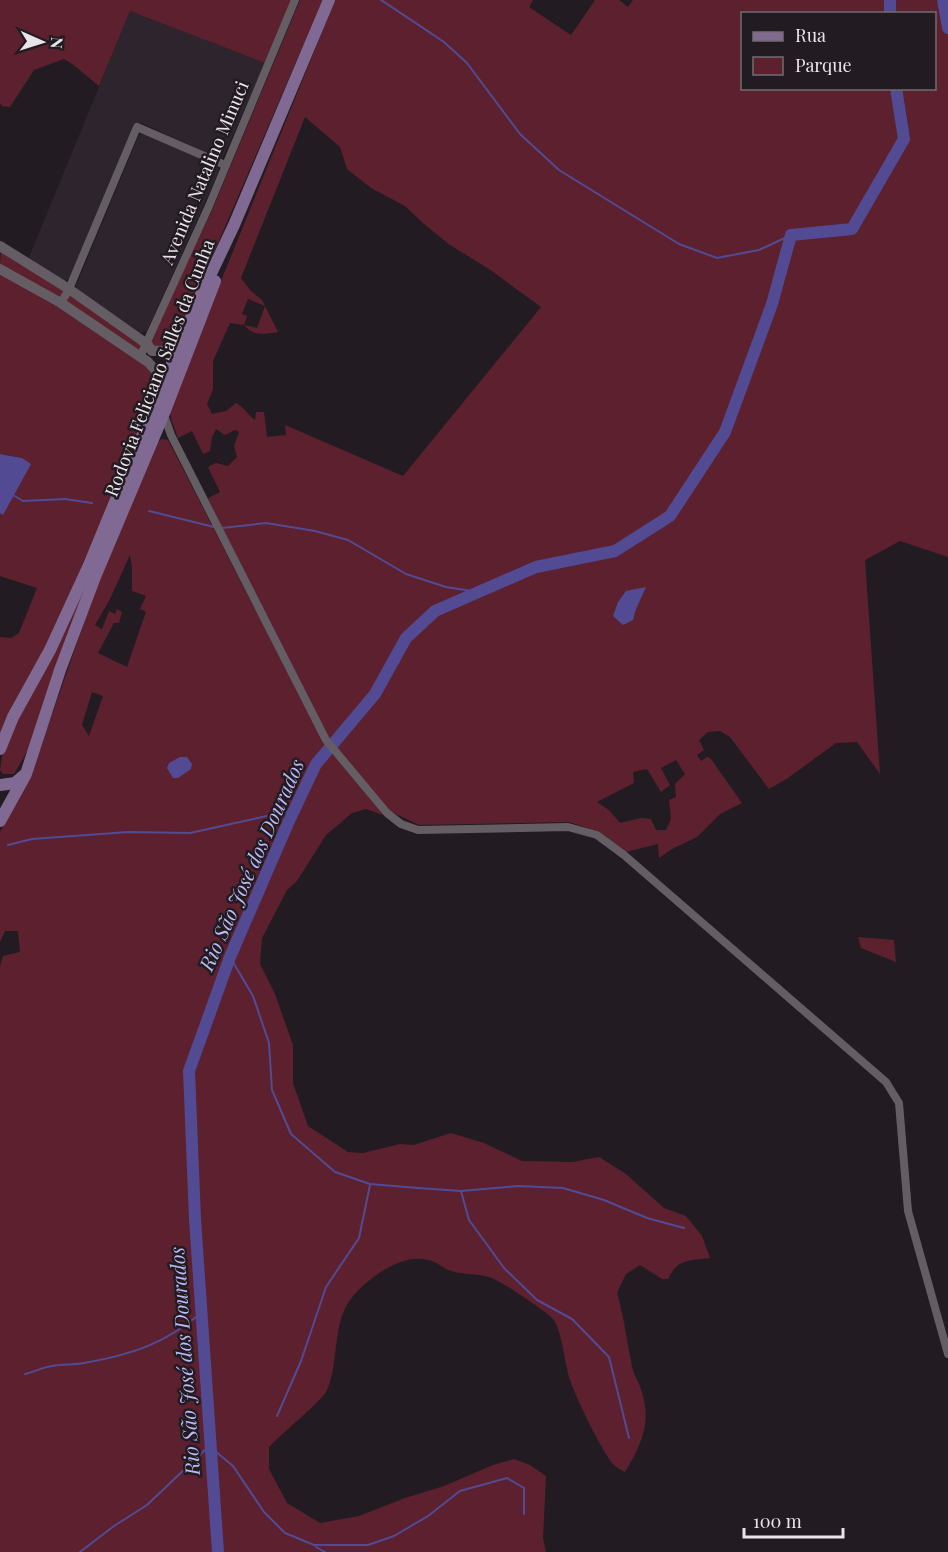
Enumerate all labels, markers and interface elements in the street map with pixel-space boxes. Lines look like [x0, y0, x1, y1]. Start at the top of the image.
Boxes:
north arrow [12, 12, 72, 72]
legend [741, 12, 936, 90]
text: Rua [795, 23, 826, 47]
text: N [47, 36, 68, 50]
text: Parque [795, 53, 852, 77]
street label: Avenida Natalino Minuci [154, 77, 254, 269]
street label: Rodovia Feliciano Salles da Cunha [99, 236, 219, 500]
water label: Rio São José dos Dourados [191, 754, 310, 975]
water label: Rio São José dos Dourados [162, 1246, 205, 1477]
scale bar [744, 1501, 843, 1539]
text: 100 m [753, 1509, 802, 1533]

